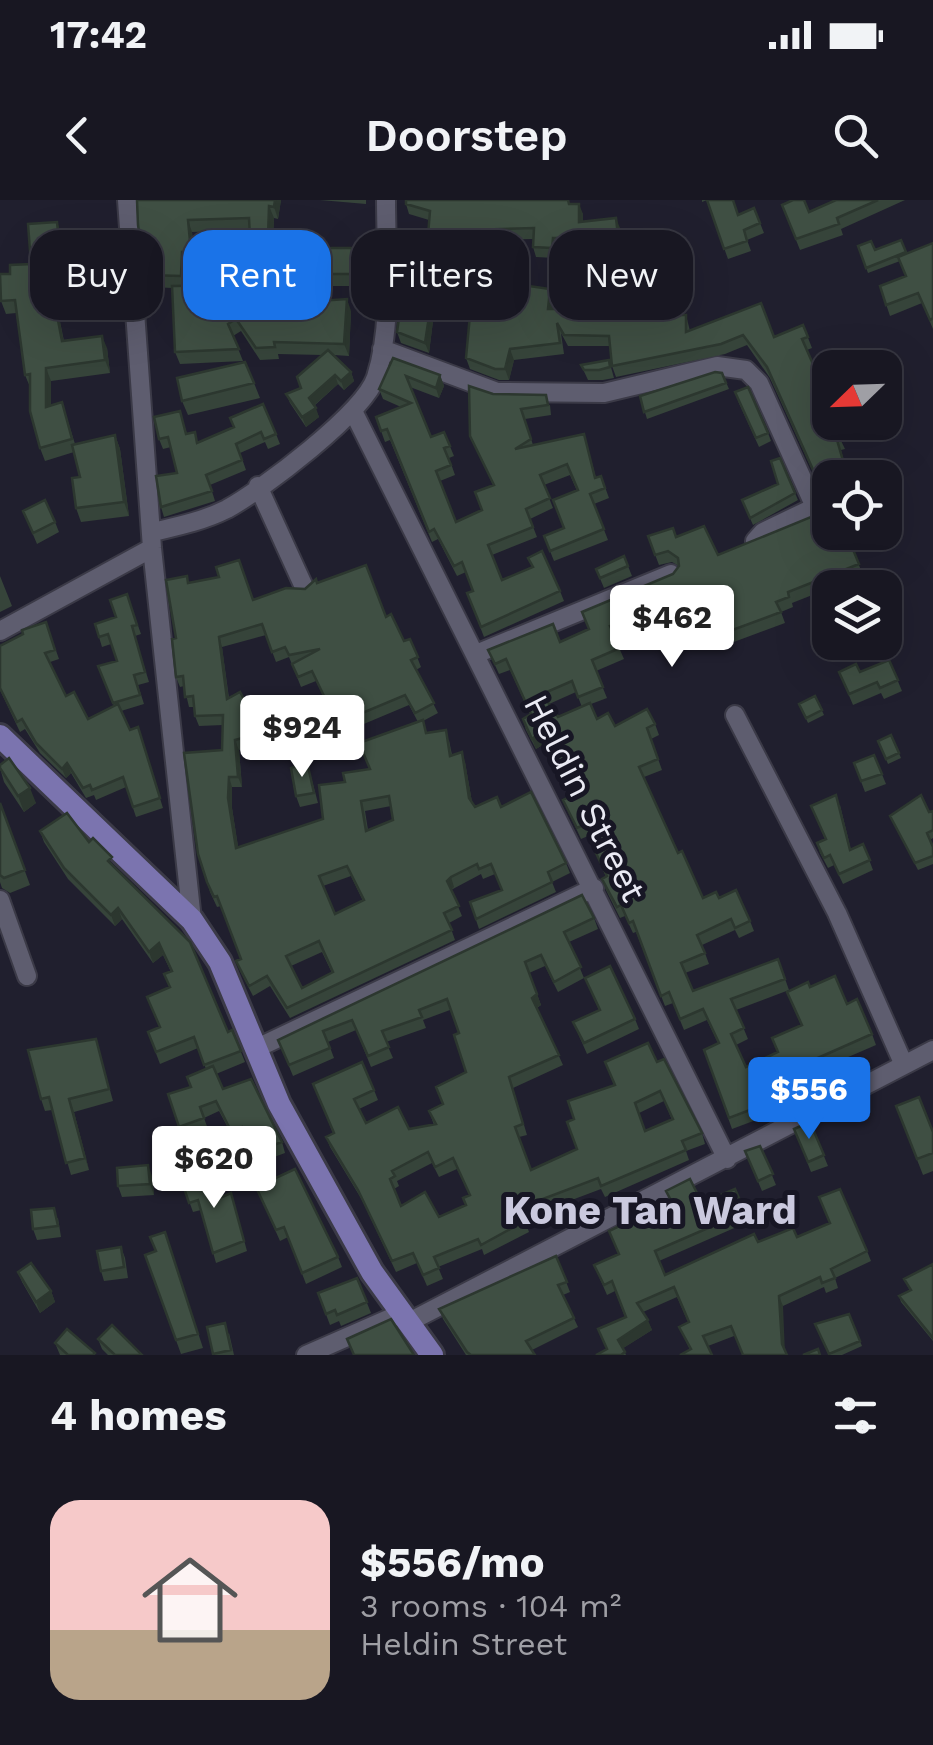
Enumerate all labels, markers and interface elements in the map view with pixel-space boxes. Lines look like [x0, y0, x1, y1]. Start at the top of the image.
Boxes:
text: 17:42 [50, 13, 147, 57]
icon: back [50, 108, 105, 163]
icon: search [828, 108, 883, 163]
text: Doorstep [365, 109, 568, 162]
chip: Buy [30, 230, 163, 320]
chip: Rent [183, 230, 331, 320]
chip: Filters [351, 230, 529, 320]
chip: New [549, 230, 693, 320]
north arrow [812, 350, 902, 440]
map controls [812, 350, 902, 660]
button: locate [812, 460, 902, 550]
button: layers [812, 570, 902, 660]
pin: $462 [613, 585, 731, 670]
text: $462 [632, 598, 712, 636]
street label: Heldin Street [515, 688, 655, 909]
pin: $924 [243, 695, 361, 780]
text: $924 [262, 708, 342, 746]
pin: $556 [750, 1057, 868, 1142]
text: $556 [770, 1070, 848, 1108]
pin: $620 [155, 1126, 273, 1211]
text: $620 [174, 1139, 254, 1177]
district label: Kone Tan Ward [503, 1187, 797, 1234]
icon: filters [828, 1388, 883, 1443]
text: 4 homes [50, 1391, 227, 1440]
text: $556/mo [360, 1538, 545, 1587]
icon: home [130, 1540, 250, 1660]
text: 3 rooms · 104 m² [360, 1587, 621, 1625]
text: Heldin Street [360, 1625, 567, 1663]

